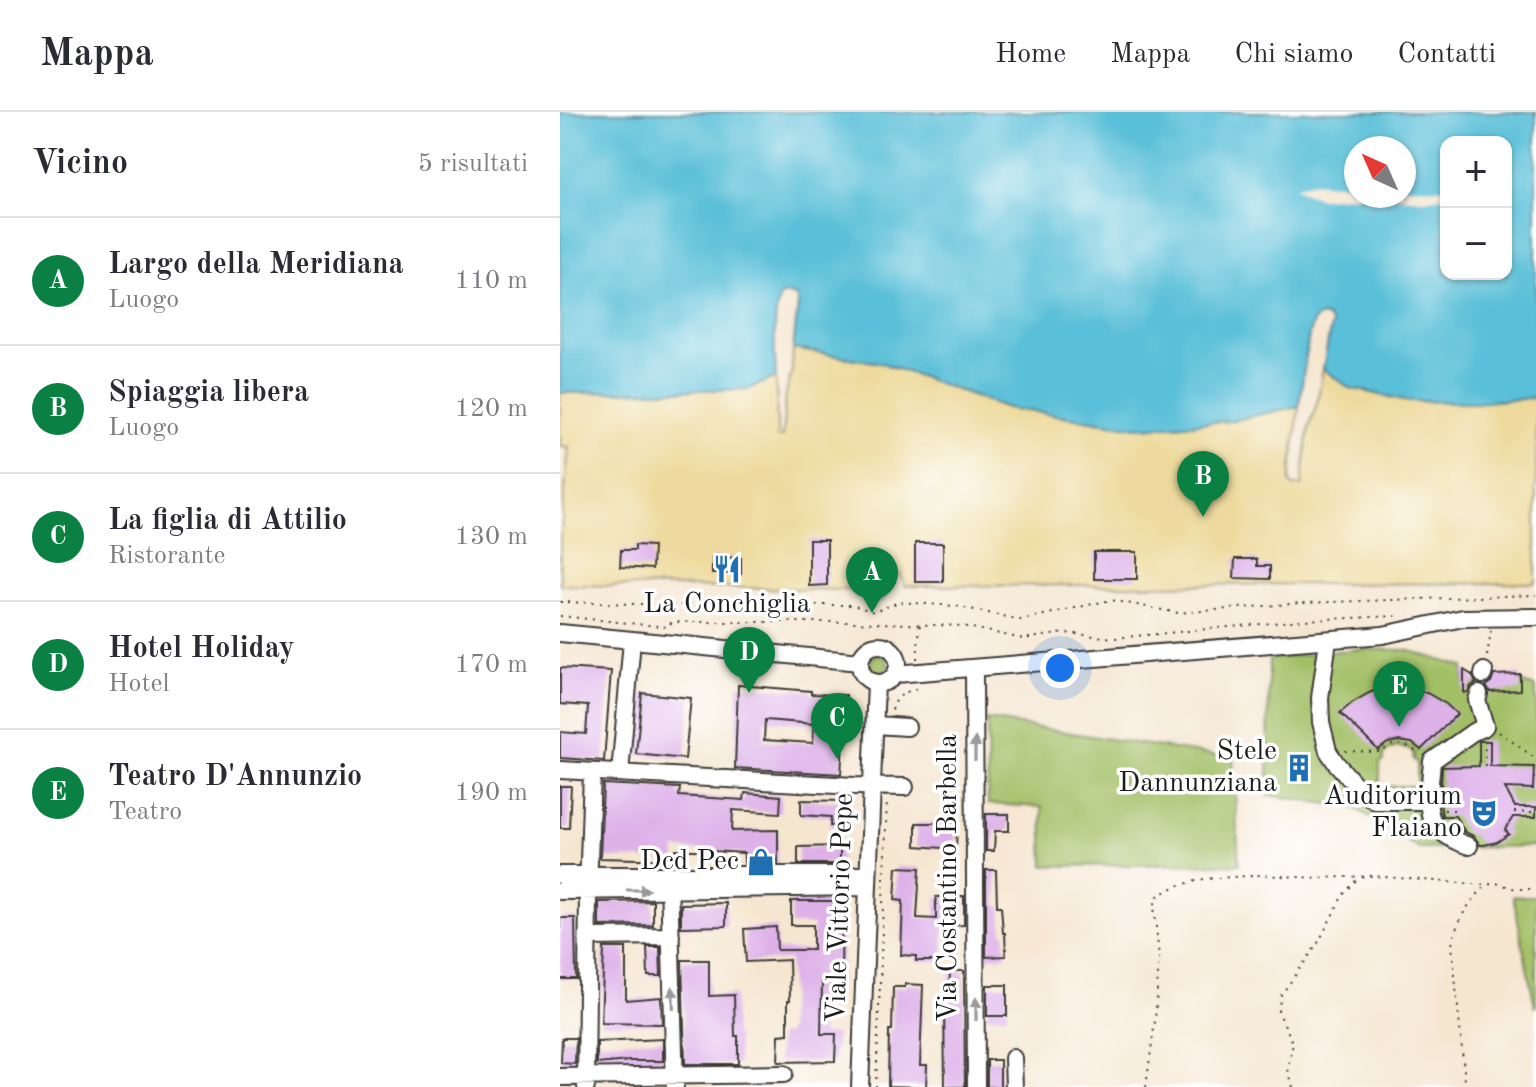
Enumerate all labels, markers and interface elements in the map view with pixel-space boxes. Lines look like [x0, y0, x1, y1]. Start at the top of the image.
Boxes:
text: Mappa [40, 36, 154, 74]
text: Home [995, 41, 1066, 69]
text: Mappa [1110, 41, 1190, 69]
text: Chi siamo [1234, 41, 1353, 69]
text: Contatti [1397, 41, 1496, 69]
north arrow [1344, 136, 1416, 208]
map controls [1440, 136, 1512, 280]
button: + [1440, 136, 1512, 208]
text: Vicino [32, 147, 128, 181]
text: 5 risultati [418, 151, 528, 177]
button: − [1440, 208, 1512, 280]
text: Largo della Meridiana [108, 250, 404, 280]
text: A [48, 268, 68, 294]
text: 110 m [455, 268, 528, 294]
text: Luogo [108, 287, 179, 313]
text: Spiaggia libera [108, 378, 309, 408]
text: B [49, 396, 67, 422]
text: 120 m [455, 396, 528, 422]
text: Luogo [108, 415, 179, 441]
pin: B [1177, 451, 1229, 517]
text: La figlia di Attilio [108, 506, 347, 536]
text: C [49, 524, 67, 550]
text: 130 m [455, 524, 528, 550]
text: Ristorante [108, 543, 226, 569]
pin: A [846, 547, 898, 613]
restaurant icon: La Conchiglia [712, 554, 742, 584]
place label: La Conchiglia [643, 591, 811, 619]
pin: D [723, 627, 775, 693]
text: Hotel Holiday [108, 634, 295, 664]
your location [1040, 648, 1080, 688]
text: D [48, 652, 68, 678]
text: 170 m [455, 652, 528, 678]
pin: E [1373, 661, 1425, 727]
text: Hotel [108, 671, 169, 697]
pin: C [811, 693, 863, 759]
street label: Via Costantino Barbella [935, 734, 963, 1022]
one-way arrow [969, 736, 981, 761]
place label: Stele Dannunziana [1118, 738, 1277, 798]
building icon: Stele Dannunziana [1284, 753, 1314, 783]
text: Teatro D'Annunzio [108, 762, 362, 792]
text: E [49, 780, 67, 806]
text: 190 m [455, 780, 528, 806]
place label: Auditorium Flaiano [1324, 783, 1462, 843]
street label: Viale Vittorio Pepe [823, 793, 859, 1023]
theatre icon: Auditorium Flaiano [1469, 798, 1499, 828]
text: Teatro [108, 799, 182, 825]
shop icon: Dcd Pec [746, 847, 776, 877]
place label: Dcd Pec [640, 848, 739, 876]
one-way arrow [626, 884, 651, 896]
one-way arrow [666, 985, 679, 1010]
one-way arrow [970, 996, 982, 1021]

